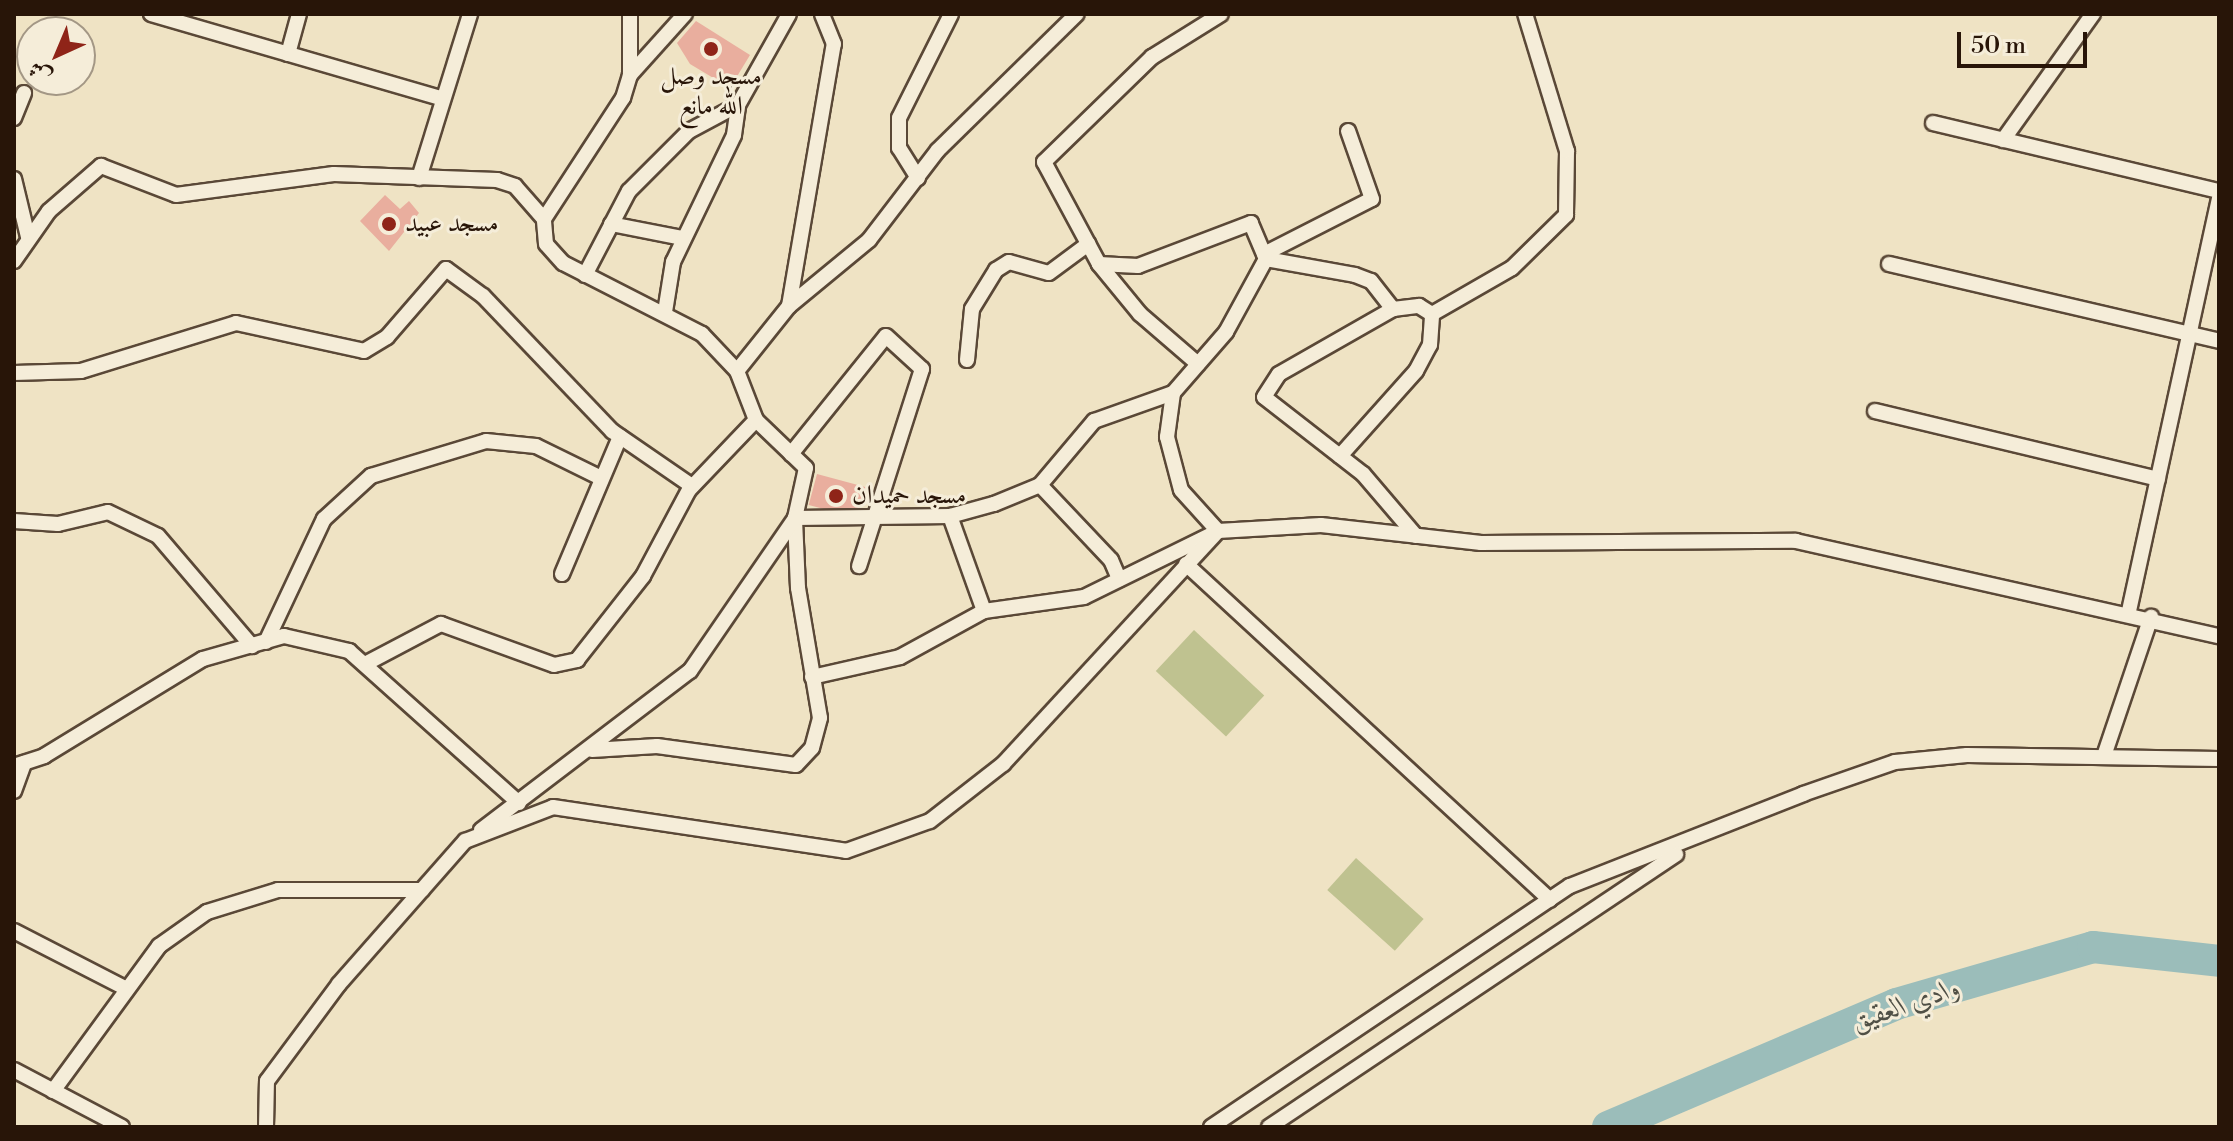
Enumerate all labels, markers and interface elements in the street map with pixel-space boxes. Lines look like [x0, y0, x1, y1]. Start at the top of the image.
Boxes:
north arrow [16, 16, 96, 96]
scale bar [1961, 16, 2091, 66]
text: 50 m [1971, 31, 2026, 61]
marker: مسجد وصل الله مانع [702, 40, 720, 58]
text: ش [23, 55, 58, 89]
place label: مسجد وصل الله مانع [660, 61, 762, 122]
place label: مسجد عبيد [405, 208, 499, 240]
marker: مسجد عبيد [380, 215, 398, 233]
place label: مسجد حميدان [852, 480, 966, 512]
marker: مسجد حميدان [827, 487, 845, 505]
water label: وادي العقيق [1847, 971, 1965, 1039]

